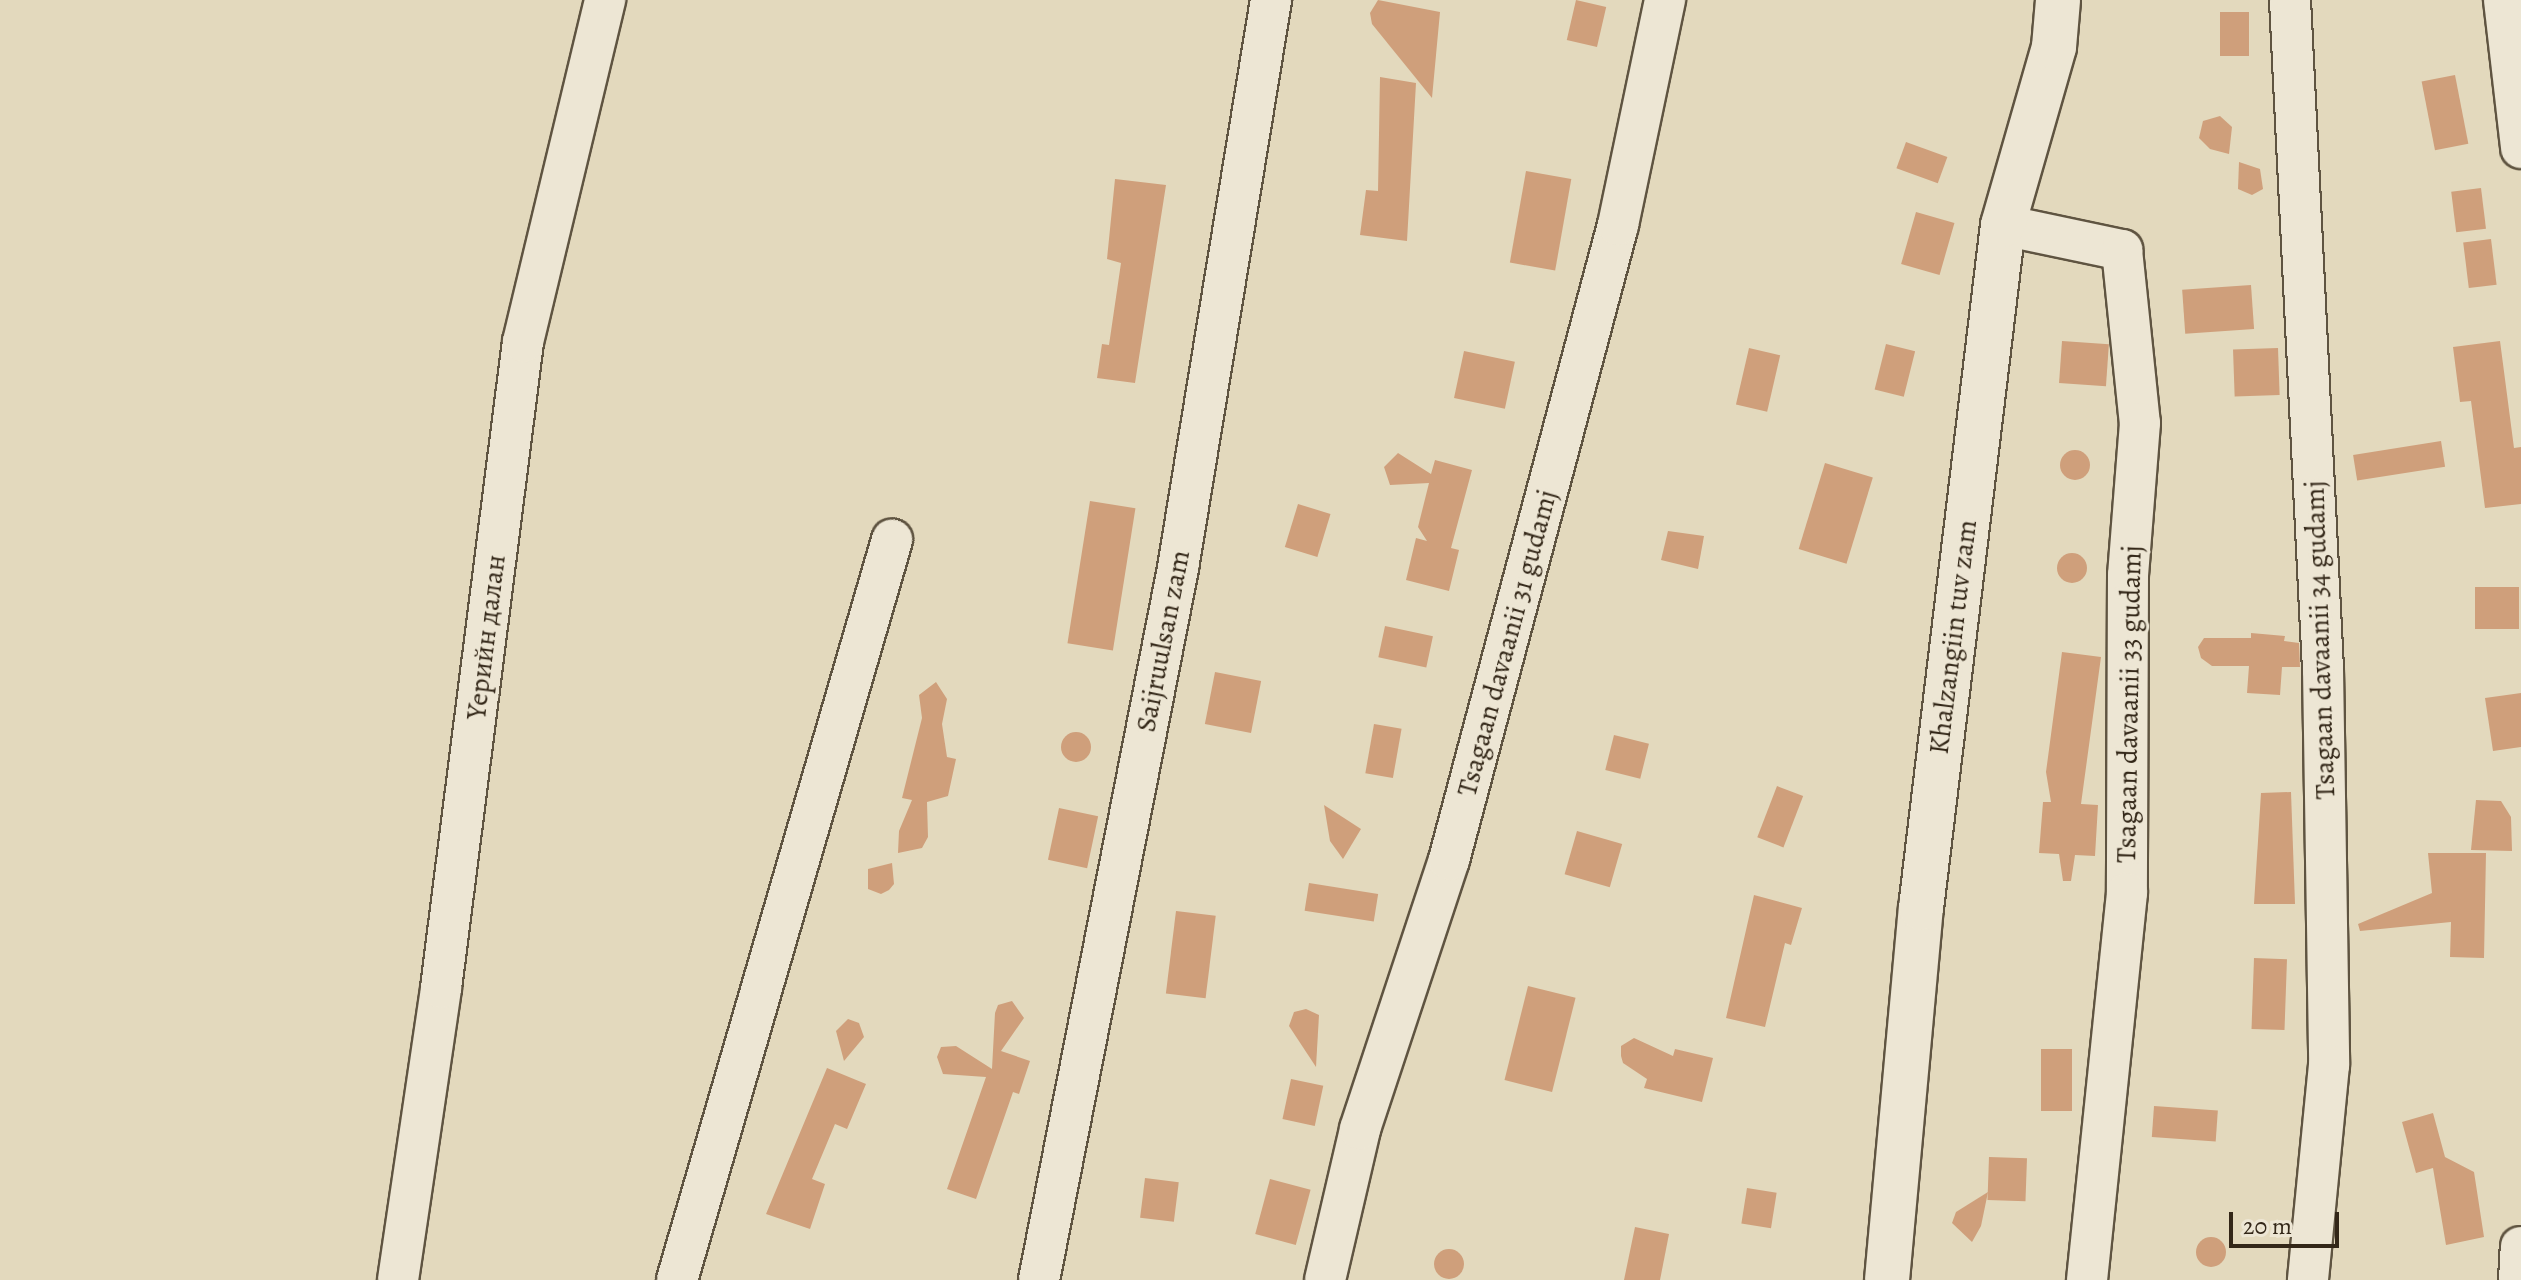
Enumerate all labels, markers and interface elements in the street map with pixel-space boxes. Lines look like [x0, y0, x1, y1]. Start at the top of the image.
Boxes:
street label: Tsagaan davaanii 34 gudamj [2298, 480, 2342, 800]
street label: Tsagaan davaanii 31 gudamj [1450, 486, 1564, 800]
street label: Khalzangiin tuv zam [1922, 518, 1984, 756]
street label: Tsagaan davaanii 33 gudamj [2109, 545, 2149, 863]
street label: Saijruulsan zam [1129, 547, 1197, 735]
street label: Үерийн далан [459, 553, 513, 721]
scale bar [2233, 1196, 2343, 1246]
text: 20 m [2243, 1210, 2292, 1242]

